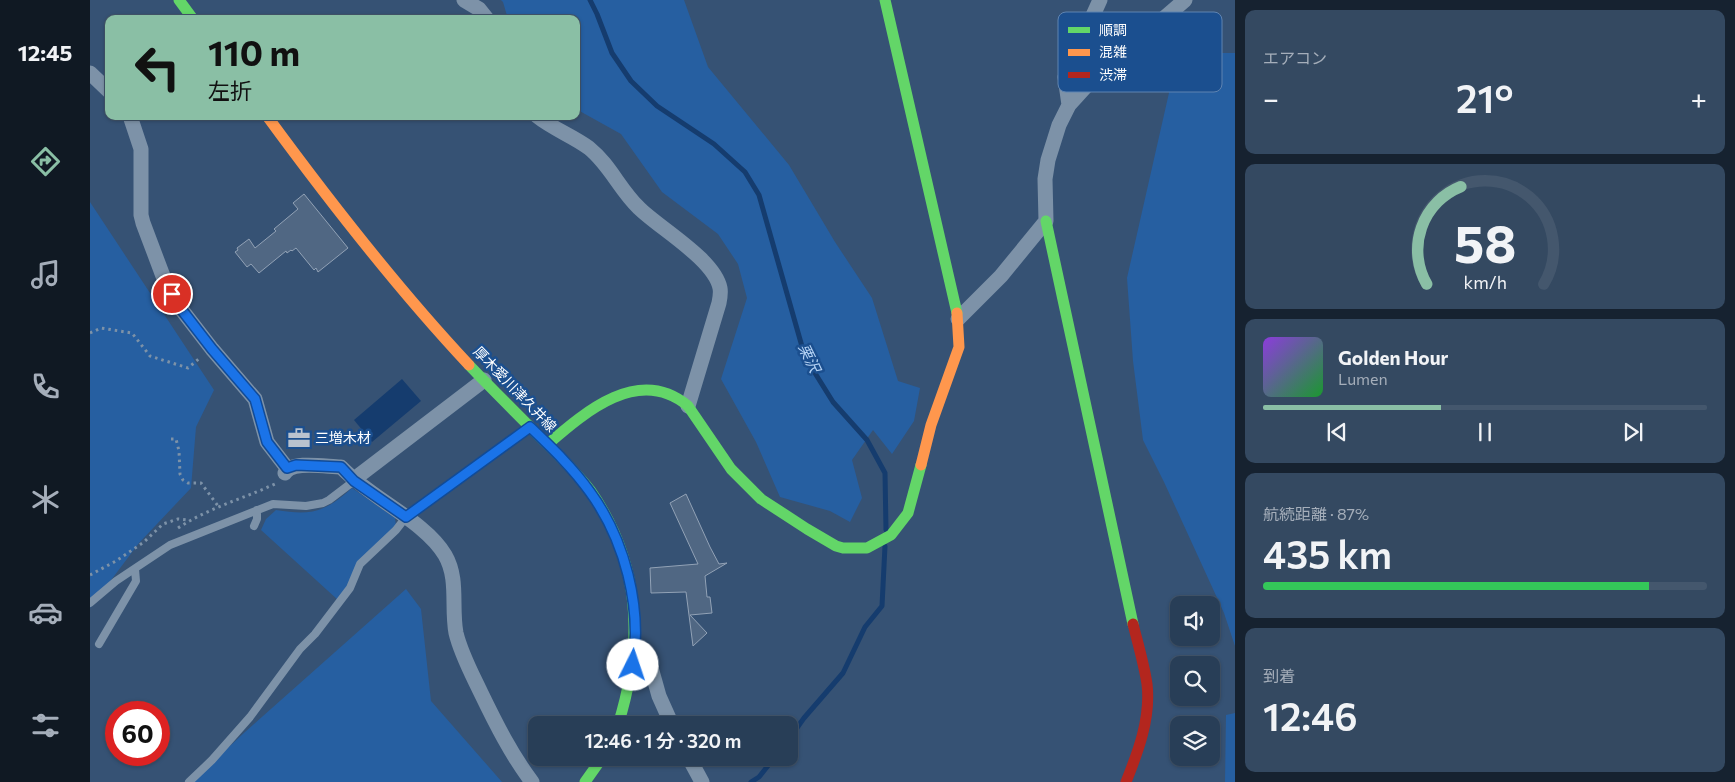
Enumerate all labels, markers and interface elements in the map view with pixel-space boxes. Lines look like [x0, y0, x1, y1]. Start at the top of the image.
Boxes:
legend [1058, 12, 1222, 92]
text: 順調 [1099, 21, 1127, 38]
text: 110 m [208, 30, 300, 73]
icon: left [125, 35, 190, 100]
text: 12:45 [18, 39, 72, 66]
text: 混雑 [1099, 43, 1127, 60]
text: エアコン [1263, 48, 1327, 67]
text: 渋滞 [1099, 66, 1127, 83]
text: 21° [1456, 74, 1513, 121]
text: 左折 [208, 77, 252, 104]
text: − [1263, 81, 1279, 115]
text: + [1691, 81, 1707, 115]
icon: directions [28, 144, 63, 179]
text: 58 [1454, 210, 1516, 274]
icon: music [28, 257, 63, 292]
text: km/h [1463, 271, 1507, 293]
pin [151, 273, 193, 315]
icon: arrive [158, 280, 186, 308]
water label: 栗沢 [795, 340, 825, 377]
street label: 厚木愛川津久井線 [470, 342, 560, 435]
text: Golden Hour [1338, 346, 1448, 369]
icon: phone [28, 369, 63, 404]
text: Lumen [1338, 369, 1388, 388]
icon: previous [1323, 418, 1351, 446]
icon: pause [1471, 418, 1499, 446]
icon: next [1619, 418, 1647, 446]
office icon: 三増木材 [286, 425, 312, 451]
place label: 三増木材 [315, 429, 371, 446]
icon: climate [28, 482, 63, 517]
text: 航続距離 · 87% [1263, 504, 1369, 523]
text: 435 km [1263, 530, 1392, 577]
icon: car [28, 595, 63, 630]
map controls [1170, 596, 1220, 766]
button: sound [1170, 596, 1220, 646]
position arrow [606, 638, 658, 690]
button: search [1170, 656, 1220, 706]
text: 到着 [1263, 666, 1295, 685]
text: 12:46 [1263, 692, 1357, 739]
speed limit sign: 60 [105, 701, 170, 766]
icon: filters [28, 708, 63, 743]
button: layers [1170, 716, 1220, 766]
text: 12:46 · 1 分 · 320 m [585, 729, 741, 752]

